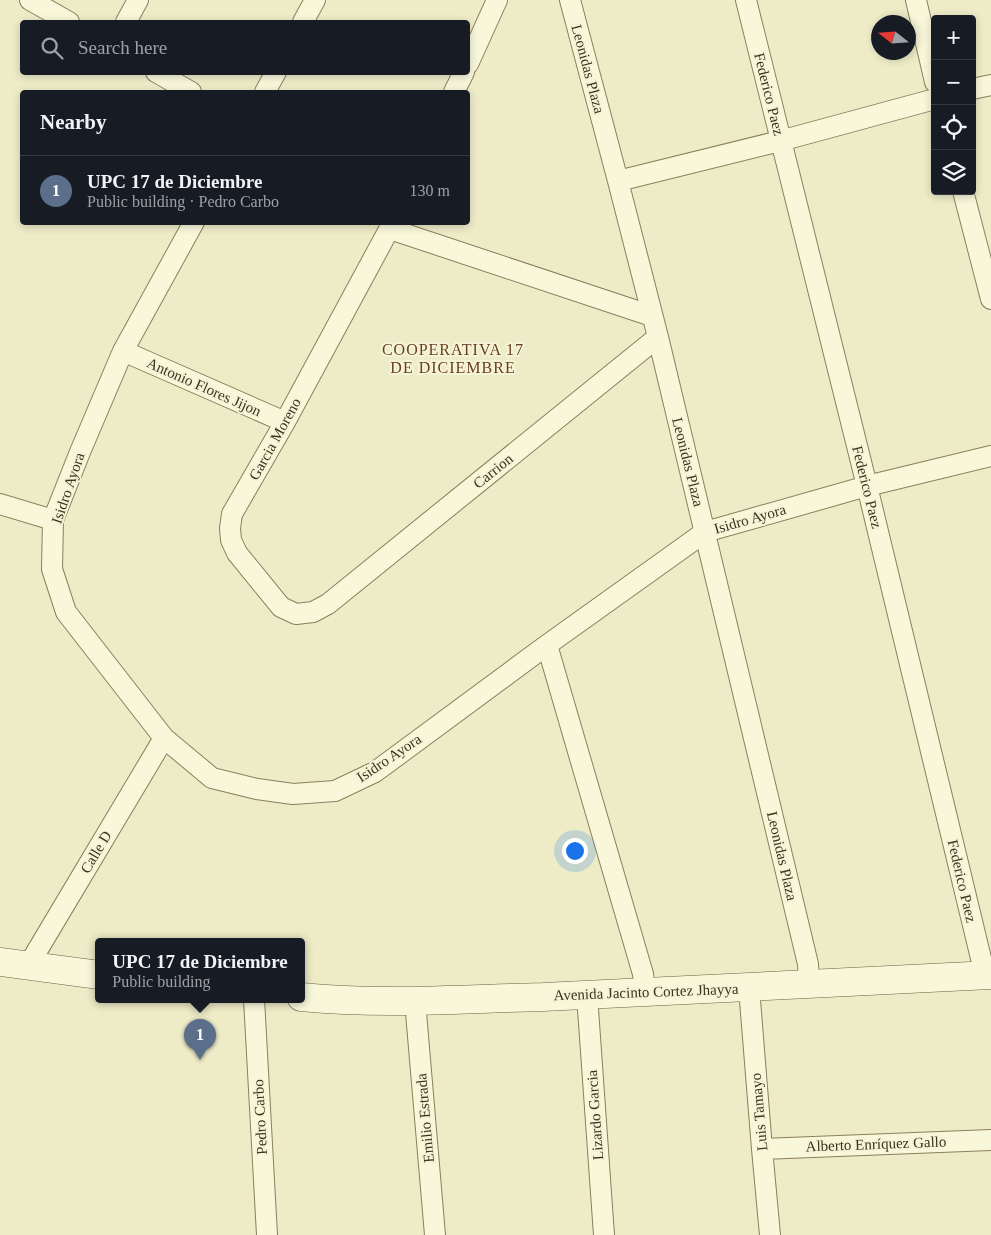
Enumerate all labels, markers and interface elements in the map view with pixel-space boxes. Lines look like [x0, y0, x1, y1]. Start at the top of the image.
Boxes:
north arrow [871, 15, 916, 60]
map controls [931, 15, 976, 195]
button: + [931, 15, 976, 60]
search box [20, 20, 470, 75]
street label: Leonidas Plaza [568, 23, 608, 115]
icon: search [38, 34, 66, 62]
text: Search here [78, 37, 167, 58]
street label: Federico Paez [751, 51, 787, 137]
button: − [931, 60, 976, 105]
button: locate [931, 105, 976, 150]
text: Nearby [40, 110, 107, 134]
button: layers [931, 150, 976, 195]
text: UPC 17 de Diciembre [87, 171, 262, 192]
text: 1 [52, 182, 60, 199]
text: 130 m [410, 182, 450, 199]
text: Public building · Pedro Carbo [87, 193, 279, 210]
district label: COOPERATIVA 17 DE DICIEMBRE [382, 341, 524, 376]
street label: Antonio Flores Jijon [144, 355, 264, 420]
street label: Garcia Moreno [246, 395, 304, 483]
street label: Leonidas Plaza [669, 416, 707, 509]
street label: Federico Paez [849, 444, 885, 530]
street label: Isidro Ayora [48, 450, 88, 526]
street label: Carrion [470, 450, 516, 492]
street label: Isidro Ayora [712, 501, 788, 537]
street label: Isidro Ayora [354, 730, 424, 785]
street label: Leonidas Plaza [764, 810, 800, 903]
street label: Calle D [77, 828, 115, 876]
your location [562, 838, 588, 864]
street label: Federico Paez [945, 838, 979, 924]
popup [95, 938, 305, 1003]
text: UPC 17 de Diciembre [112, 951, 288, 972]
text: Public building [112, 973, 211, 990]
street label: Avenida Jacinto Cortez Jhayya [553, 981, 739, 1003]
pin: 1 [184, 1019, 216, 1060]
street label: Lizardo Garcia [584, 1069, 606, 1161]
street label: Emilio Estrada [413, 1072, 437, 1163]
street label: Luis Tamayo [748, 1072, 770, 1152]
street label: Pedro Carbo [250, 1079, 270, 1155]
street label: Alberto Enríquez Gallo [805, 1134, 947, 1154]

